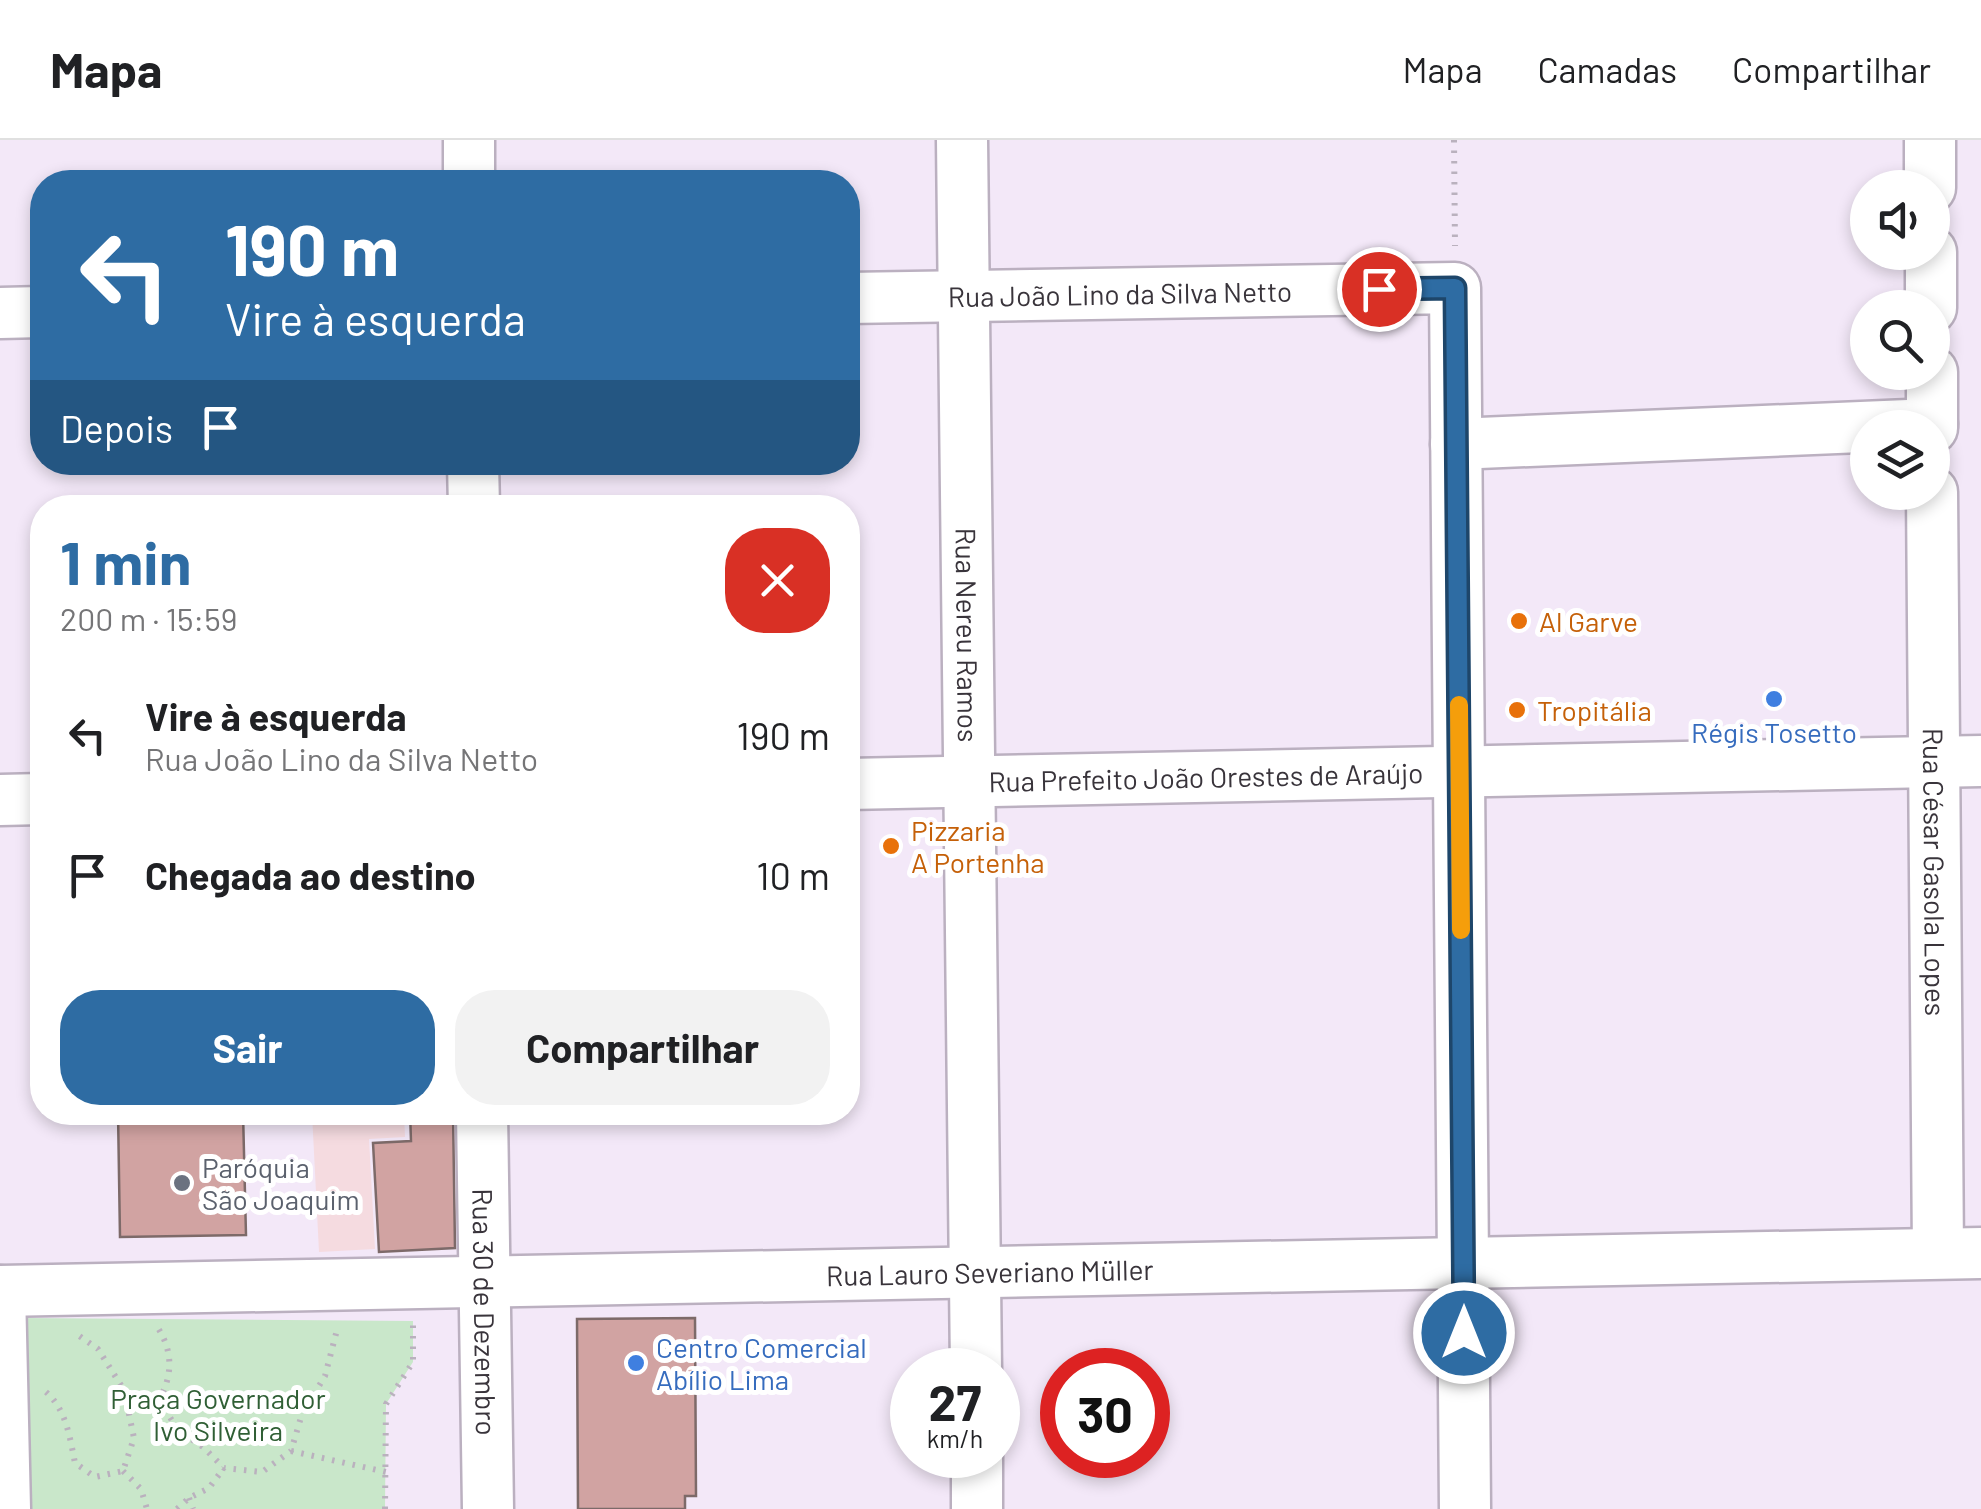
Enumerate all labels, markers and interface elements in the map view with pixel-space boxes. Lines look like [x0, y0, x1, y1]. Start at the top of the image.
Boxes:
text: Mapa [50, 40, 162, 98]
text: Mapa [1402, 48, 1483, 90]
text: Camadas [1538, 48, 1677, 90]
text: Compartilhar [1732, 48, 1931, 90]
map controls [1850, 170, 1950, 510]
button: sound [1850, 170, 1950, 270]
text: 190 m [225, 206, 399, 290]
icon: left [60, 210, 190, 340]
pin [1337, 247, 1422, 332]
icon: arrive [1352, 262, 1407, 317]
street label: Rua João Lino da Silva Netto [948, 274, 1292, 313]
button: search [1850, 290, 1950, 390]
text: Vire à esquerda [225, 291, 526, 345]
icon: arrive [193, 400, 248, 455]
text: Depois [60, 405, 173, 451]
button: layers [1850, 410, 1950, 510]
text: 1 min [60, 525, 191, 597]
street label: Rua Nereu Ramos [949, 527, 986, 743]
button: close [725, 528, 830, 633]
text: 200 m · 15:59 [60, 599, 237, 637]
place label: Al Garve [1539, 604, 1638, 638]
marker: Al Garve [1508, 610, 1530, 632]
marker: Régis Tosetto [1763, 688, 1785, 710]
text: Vire à esquerda [145, 693, 407, 739]
place label: Tropitália [1537, 693, 1652, 727]
marker: Tropitália [1506, 699, 1528, 721]
icon: left [60, 708, 115, 763]
text: 190 m [736, 712, 830, 758]
place label: Régis Tosetto [1691, 715, 1857, 749]
street label: Rua César Gasola Lopes [1917, 728, 1953, 1016]
text: Rua João Lino da Silva Netto [145, 739, 538, 777]
street label: Rua Prefeito João Orestes de Araújo [988, 755, 1424, 798]
place label: Pizzaria A Portenha [911, 813, 1045, 879]
marker: Pizzaria A Portenha [880, 835, 902, 857]
icon: arrive [60, 848, 115, 903]
text: Chegada ao destino [145, 852, 476, 898]
text: 10 m [756, 852, 830, 898]
button: Sair [60, 990, 435, 1105]
button: Compartilhar [455, 990, 830, 1105]
place label: Paróquia São Joaquim [202, 1150, 360, 1216]
marker: Paróquia São Joaquim [171, 1172, 193, 1194]
street label: Rua 30 de Dezembro [466, 1188, 504, 1436]
street label: Rua Lauro Severiano Müller [826, 1252, 1154, 1292]
position arrow [1412, 1281, 1516, 1385]
place label: Centro Comercial Abílio Lima [656, 1330, 867, 1396]
speed limit sign: 30 [1040, 1348, 1170, 1478]
marker: Centro Comercial Abílio Lima [625, 1352, 647, 1374]
text: 27 [929, 1371, 981, 1431]
park label: Praça Governador Ivo Silveira [110, 1381, 326, 1447]
text: km/h [927, 1423, 983, 1453]

